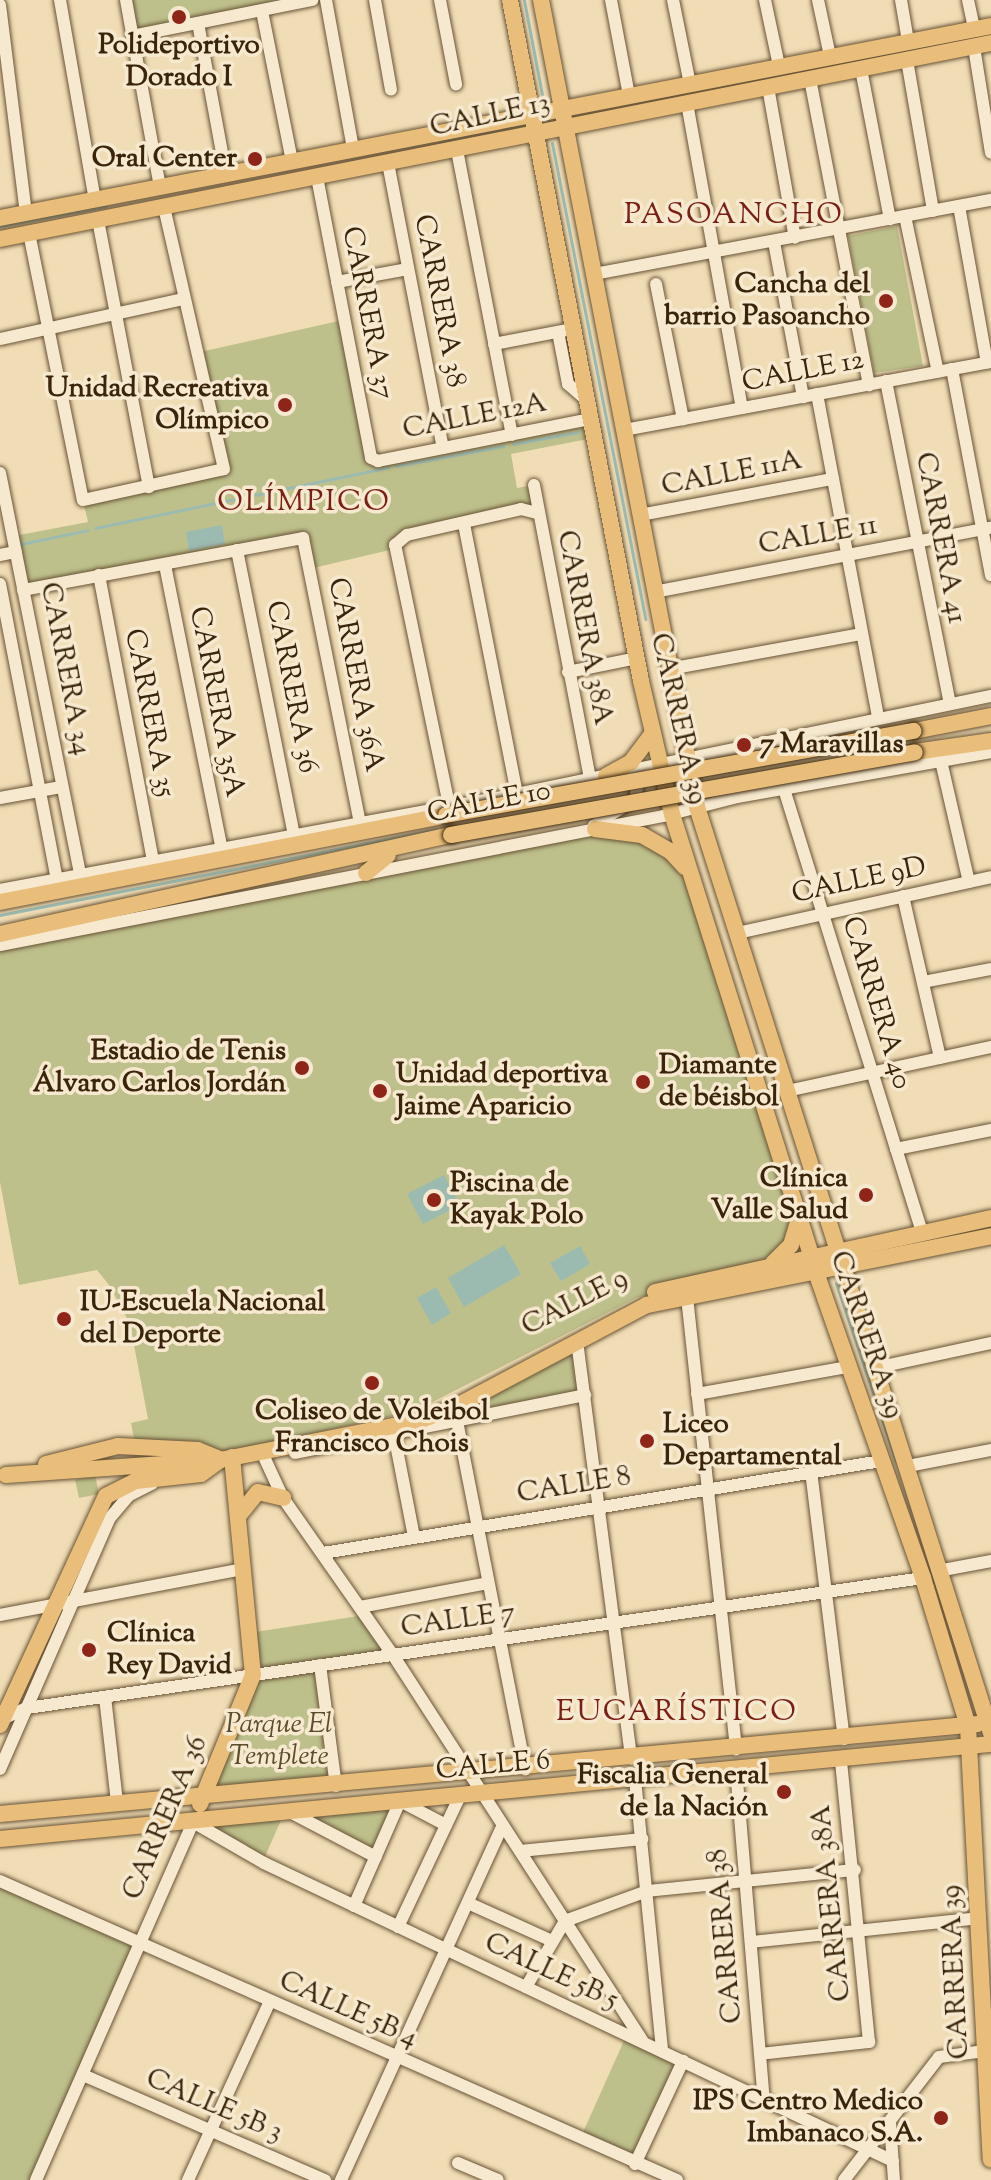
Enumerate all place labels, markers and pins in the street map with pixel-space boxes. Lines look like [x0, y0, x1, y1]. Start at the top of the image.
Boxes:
marker: Polideportivo Dorado I [170, 8, 188, 26]
place label: Polideportivo Dorado I [98, 29, 260, 95]
place label: Oral Center [92, 142, 237, 176]
marker: Oral Center [244, 148, 266, 170]
place label: Cancha del barrio Pasoancho [664, 268, 870, 334]
marker: Cancha del barrio Pasoancho [877, 292, 895, 310]
place label: Unidad Recreativa Olímpico [46, 372, 269, 438]
marker: Unidad Recreativa Olímpico [276, 396, 294, 414]
place label: 7 Maravillas [760, 728, 903, 762]
marker: 7 Maravillas [735, 736, 753, 754]
place label: Estadio de Tenis Álvaro Carlos Jordán [33, 1035, 286, 1101]
place label: Diamante de béisbol [659, 1049, 779, 1115]
place label: Unidad deportiva Jaime Aparicio [396, 1058, 608, 1124]
marker: Estadio de Tenis Álvaro Carlos Jordán [293, 1059, 311, 1077]
marker: Diamante de béisbol [634, 1073, 652, 1091]
marker: Unidad deportiva Jaime Aparicio [371, 1082, 389, 1100]
place label: Clínica Valle Salud [711, 1162, 848, 1228]
place label: Piscina de Kayak Polo [450, 1167, 583, 1233]
marker: Clínica Valle Salud [855, 1184, 877, 1206]
marker: Piscina de Kayak Polo [425, 1191, 443, 1209]
place label: IU-Escuela Nacional del Deporte [80, 1286, 325, 1352]
marker: IU-Escuela Nacional del Deporte [55, 1310, 73, 1328]
marker: Coliseo de Voleibol Francisco Chois [363, 1374, 381, 1392]
place label: Coliseo de Voleibol Francisco Chois [255, 1395, 489, 1461]
place label: Liceo Departamental [663, 1408, 841, 1474]
marker: Liceo Departamental [638, 1432, 656, 1450]
place label: Clínica Rey David [107, 1617, 232, 1683]
marker: Clínica Rey David [78, 1639, 100, 1661]
place label: Fiscalia General de la Nación [577, 1759, 768, 1825]
marker: Fiscalia General de la Nación [775, 1783, 793, 1801]
place label: IPS Centro Medico Imbanaco S.A. [693, 2085, 923, 2151]
marker: IPS Centro Medico Imbanaco S.A. [930, 2107, 952, 2129]

